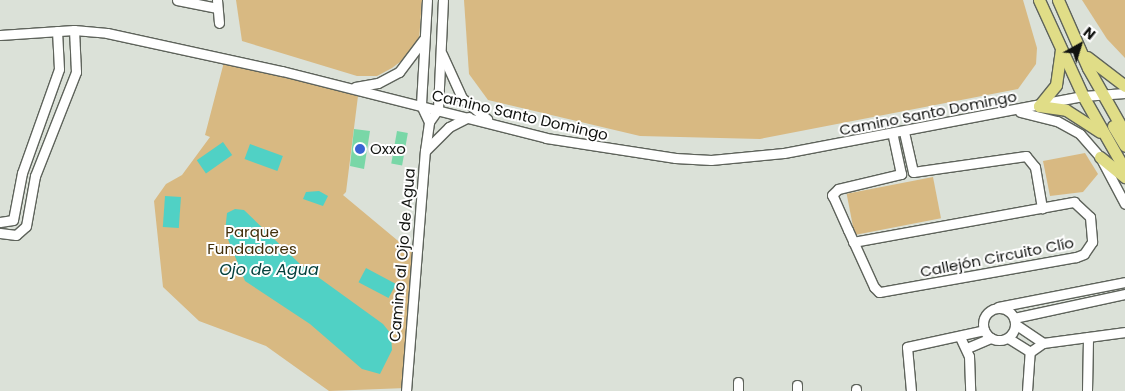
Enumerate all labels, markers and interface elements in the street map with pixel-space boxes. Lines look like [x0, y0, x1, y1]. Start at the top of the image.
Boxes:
north arrow [1055, 20, 1105, 70]
text: N [1079, 22, 1100, 44]
street label: Camino Santo Domingo [430, 86, 610, 144]
street label: Camino Santo Domingo [838, 87, 1018, 139]
place label: Oxxo [370, 140, 406, 158]
marker: Oxxo [354, 143, 366, 155]
street label: Camino al Ojo de Agua [385, 167, 419, 343]
park label: Parque Fundadores [207, 222, 297, 257]
street label: Callejón Circuito Clío [919, 233, 1075, 281]
water label: Ojo de Agua [219, 260, 319, 280]

